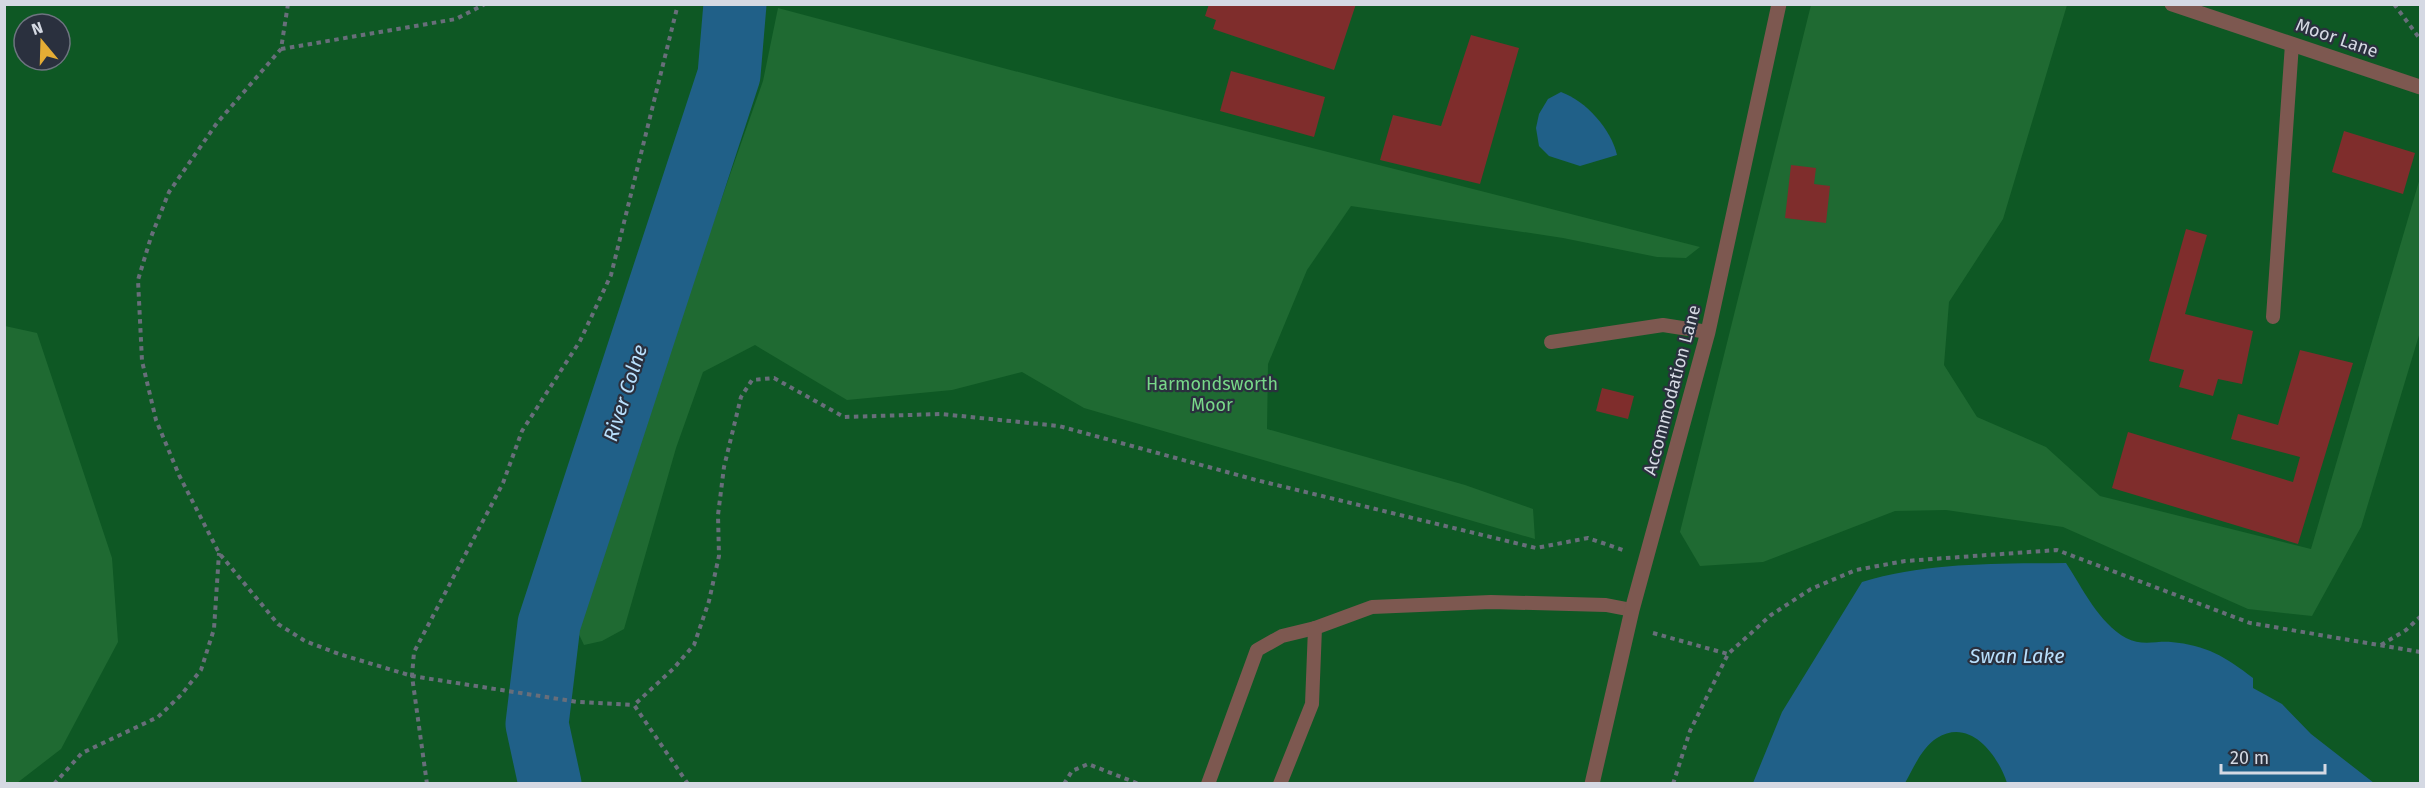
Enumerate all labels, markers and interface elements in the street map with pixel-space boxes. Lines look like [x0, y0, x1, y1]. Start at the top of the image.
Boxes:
north arrow [12, 12, 72, 72]
street label: Moor Lane [2293, 14, 2381, 62]
text: N [29, 18, 45, 39]
street label: Accommodation Lane [1639, 302, 1705, 478]
water label: River Colne [598, 342, 652, 444]
park label: Harmondsworth Moor [1146, 373, 1278, 416]
water label: Swan Lake [1968, 644, 2065, 668]
scale bar [2221, 737, 2324, 775]
text: 20 m [2230, 747, 2269, 769]

